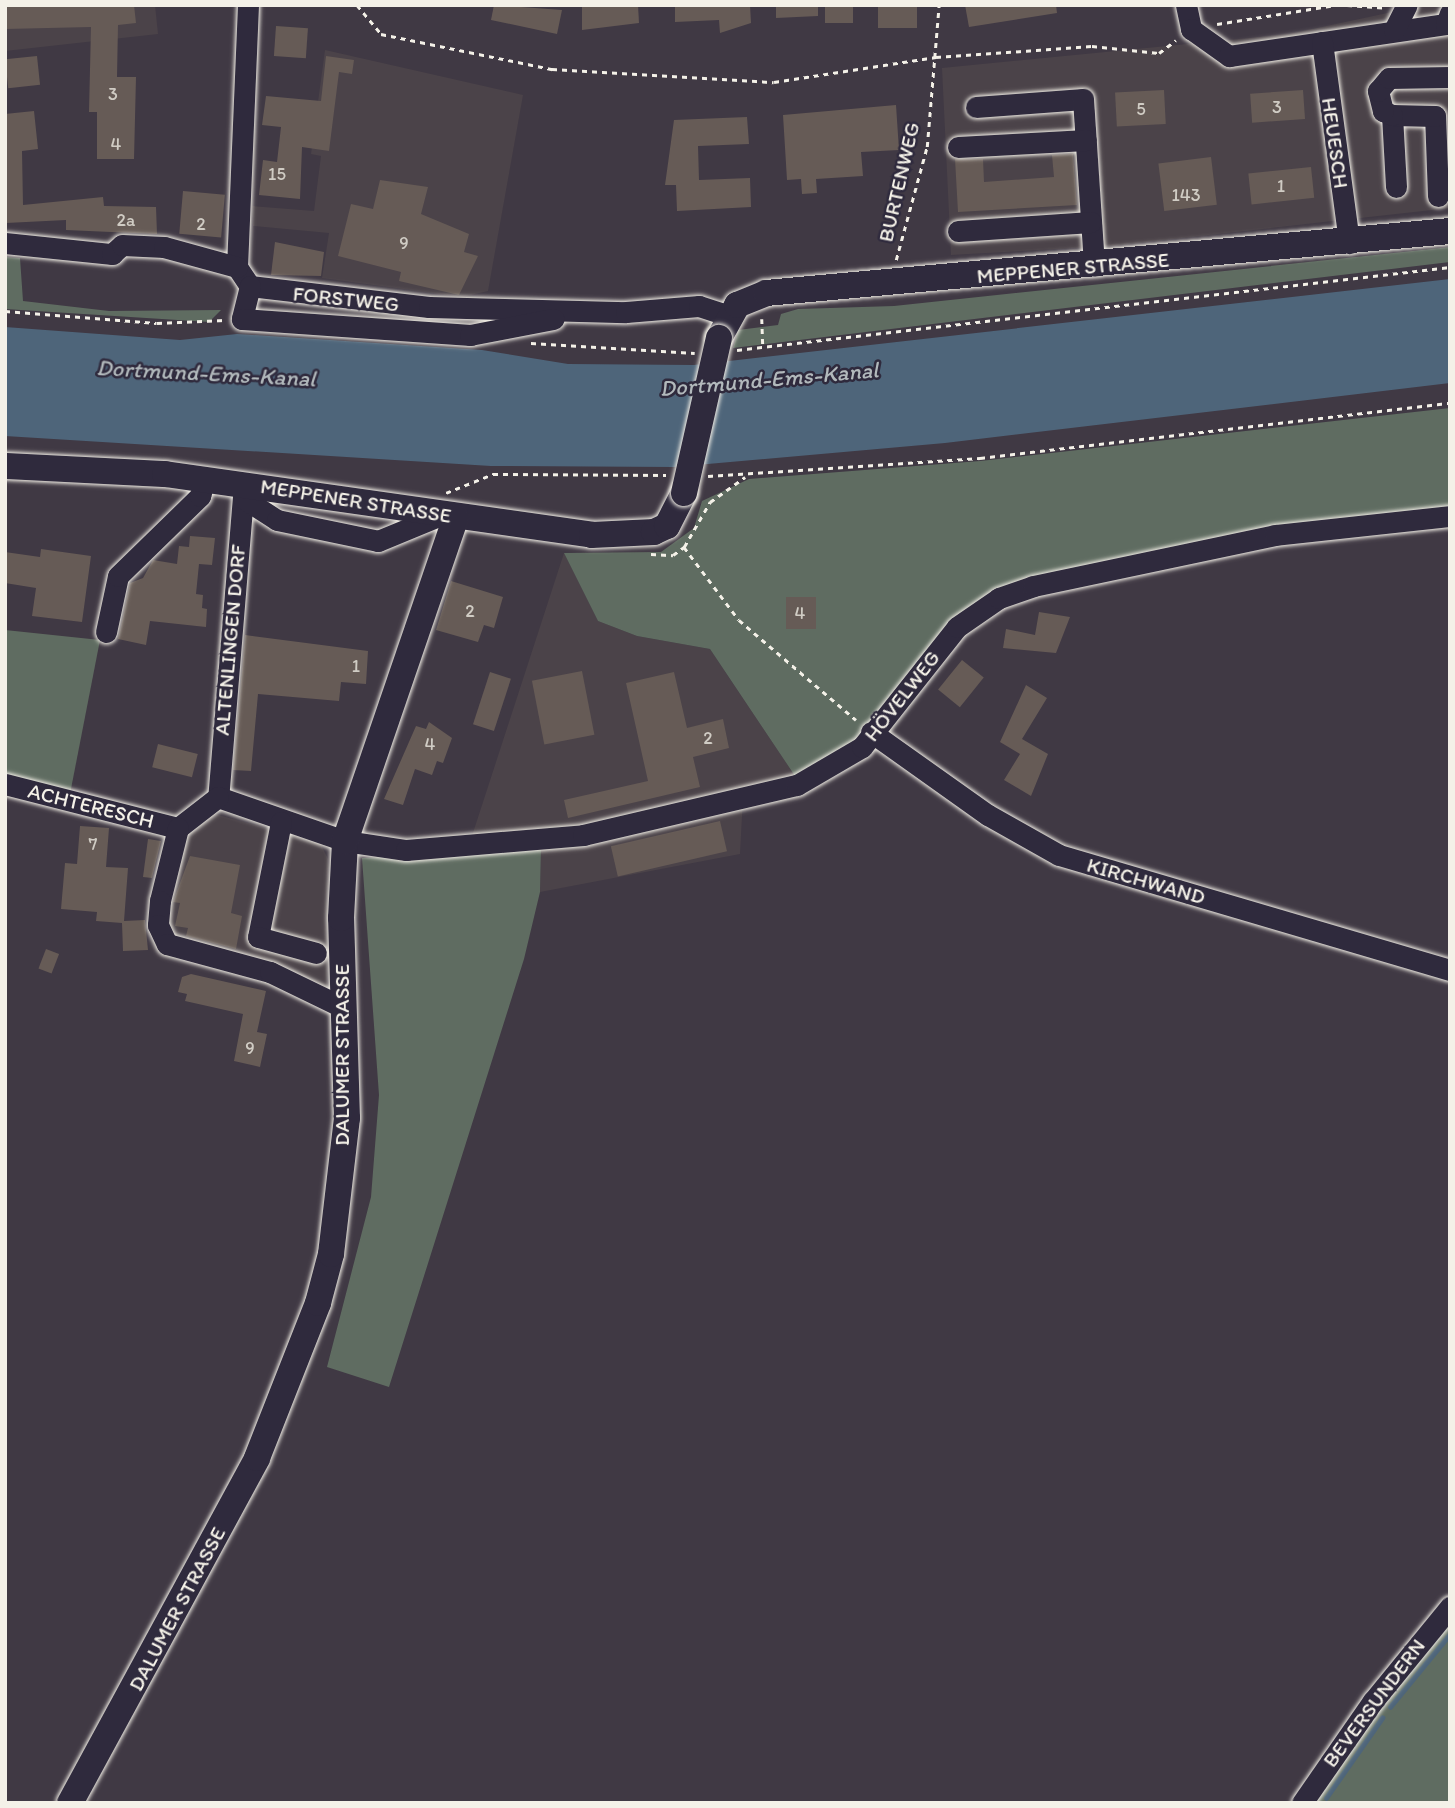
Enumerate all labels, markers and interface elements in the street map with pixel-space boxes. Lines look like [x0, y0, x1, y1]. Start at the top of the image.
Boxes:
house number: 3 [108, 83, 118, 105]
house number: 3 [1272, 96, 1282, 118]
street label: HEUESCH [1316, 96, 1354, 190]
house number: 5 [1136, 98, 1146, 120]
street label: BURTENWEG [873, 120, 925, 244]
house number: 4 [111, 133, 121, 155]
house number: 15 [268, 163, 286, 185]
house number: 1 [1277, 175, 1285, 197]
house number: 143 [1172, 184, 1200, 206]
house number: 2a [117, 209, 135, 231]
house number: 2 [196, 213, 206, 235]
house number: 9 [399, 232, 409, 254]
street label: MEPPENER STRASSE [976, 247, 1170, 289]
street label: FORSTWEG [292, 281, 400, 317]
water label: Dortmund-Ems-Kanal [96, 353, 316, 393]
water label: Dortmund-Ems-Kanal [658, 356, 880, 402]
street label: MEPPENER STRASSE [259, 473, 453, 529]
street label: ALTENLINGEN DORF [209, 543, 251, 737]
house number: 2 [465, 600, 475, 622]
house number: 4 [795, 602, 805, 624]
street label: HÖVELWEG [859, 645, 945, 747]
house number: 1 [352, 655, 360, 677]
house number: 2 [703, 727, 713, 749]
house number: 4 [425, 733, 435, 755]
street label: ACHTERESCH [25, 778, 157, 834]
house number: 7 [89, 833, 97, 855]
street label: KIRCHWAND [1084, 852, 1208, 910]
street label: DALUMER STRASSE [329, 964, 355, 1146]
house number: 9 [245, 1037, 255, 1059]
street label: DALUMER STRASSE [123, 1523, 231, 1695]
street label: BEVERSUNDERN [1317, 1634, 1431, 1772]

